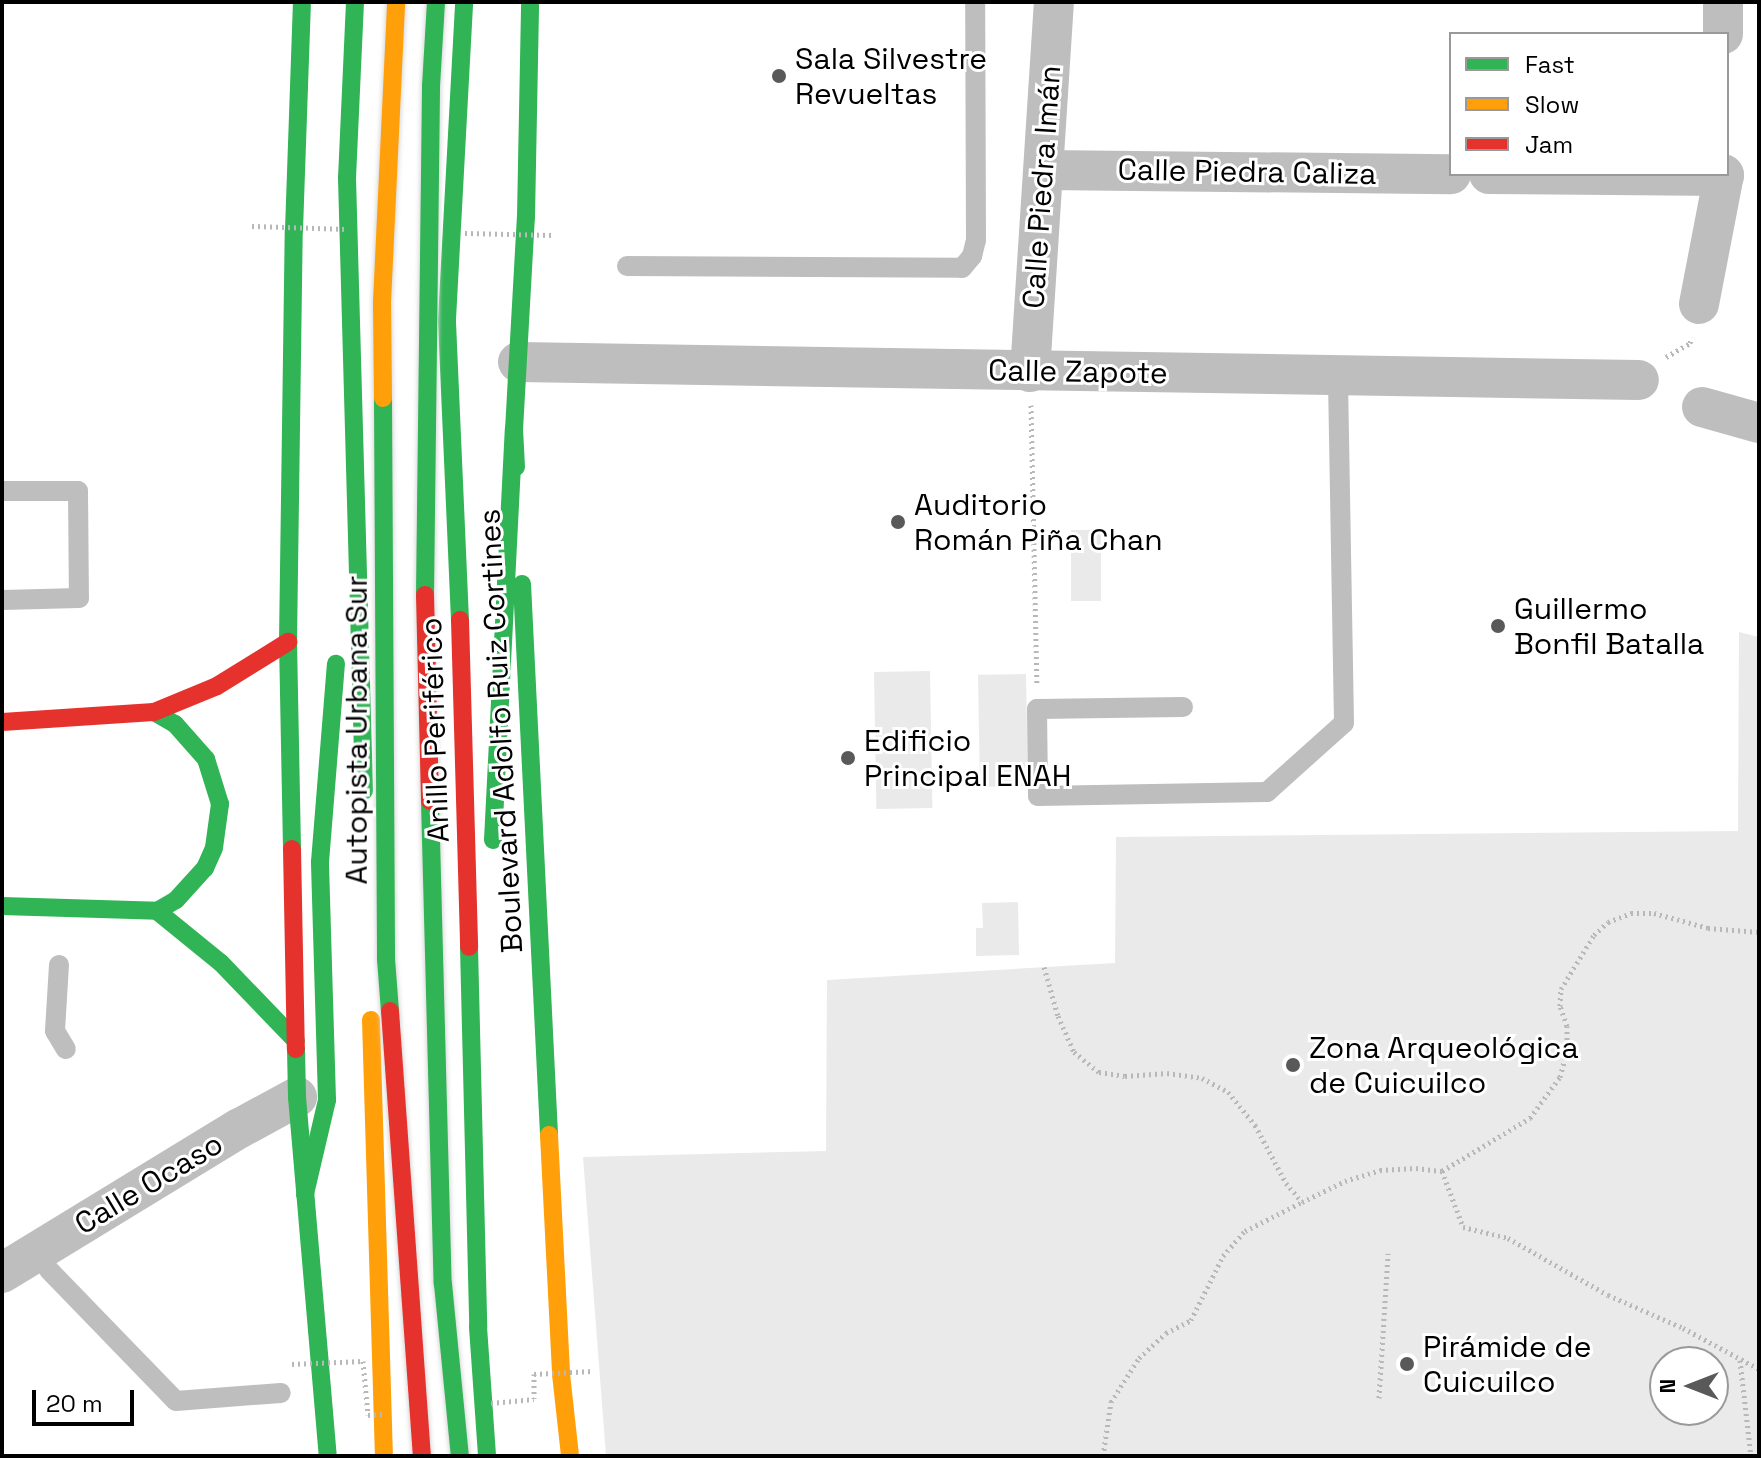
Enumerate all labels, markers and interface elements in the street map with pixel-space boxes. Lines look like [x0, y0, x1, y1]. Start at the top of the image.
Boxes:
legend [1449, 32, 1729, 176]
place label: Sala Silvestre Revueltas [795, 41, 987, 112]
text: Fast [1525, 49, 1575, 80]
street label: Calle Piedra Imán [1016, 64, 1068, 310]
marker: Sala Silvestre Revueltas [770, 67, 788, 85]
text: Slow [1525, 89, 1579, 120]
text: Jam [1525, 129, 1573, 160]
street label: Calle Piedra Caliza [1117, 152, 1377, 192]
street label: Calle Zapote [988, 352, 1168, 392]
place label: Auditorio Román Piña Chan [914, 487, 1163, 558]
street label: Boulevard Adolfo Ruiz Cortines [471, 508, 531, 954]
marker: Auditorio Román Piña Chan [889, 513, 907, 531]
street label: Autopista Urbana Sur [339, 575, 375, 885]
place label: Guillermo Bonfil Batalla [1514, 591, 1704, 662]
street label: Anillo Periférico [413, 617, 457, 843]
marker: Guillermo Bonfil Batalla [1489, 617, 1507, 635]
place label: Edificio Principal ENAH [864, 723, 1071, 794]
marker: Edificio Principal ENAH [839, 749, 857, 767]
place label: Zona Arqueológica de Cuicuilco [1309, 1030, 1579, 1100]
marker: Zona Arqueológica de Cuicuilco [1284, 1056, 1302, 1074]
street label: Calle Ocaso [69, 1126, 229, 1242]
place label: Pirámide de Cuicuilco [1423, 1329, 1591, 1400]
north arrow [1649, 1346, 1729, 1426]
marker: Pirámide de Cuicuilco [1398, 1355, 1416, 1373]
scale bar [36, 1374, 138, 1424]
text: N [1653, 1379, 1681, 1393]
text: 20 m [46, 1388, 103, 1419]

